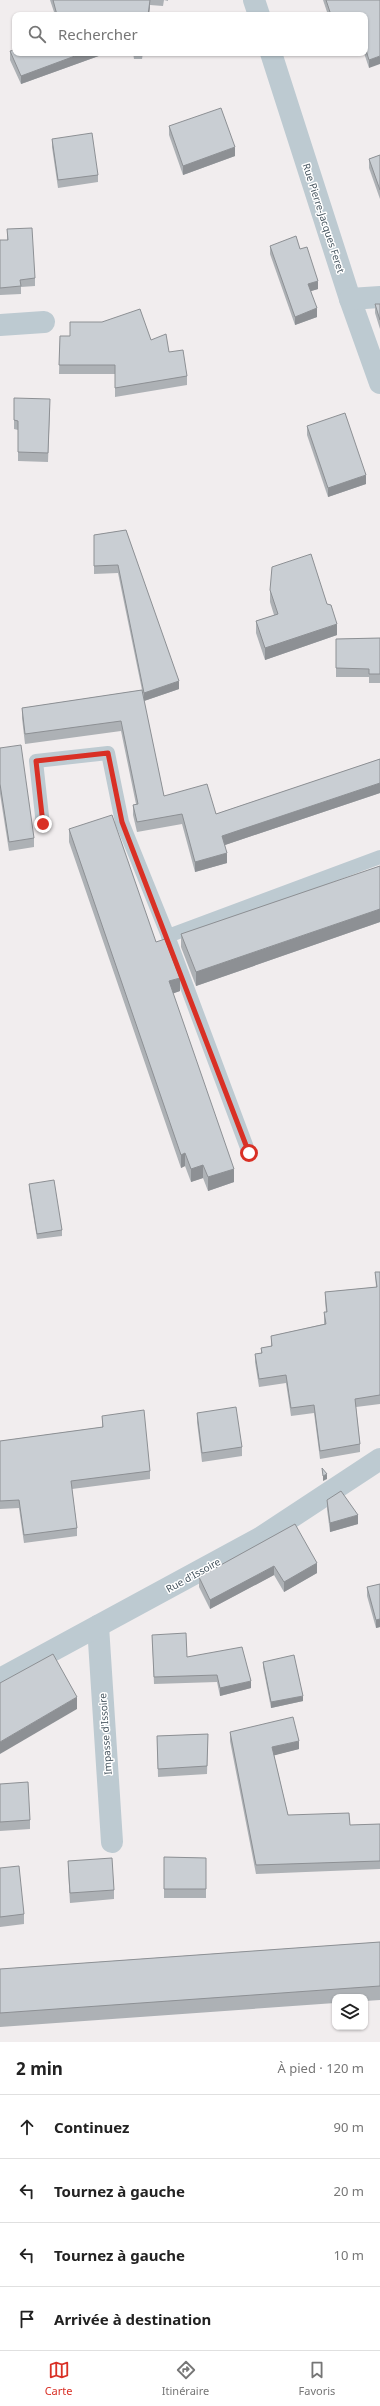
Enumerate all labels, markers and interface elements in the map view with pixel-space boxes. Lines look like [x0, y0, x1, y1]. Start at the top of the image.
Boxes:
search box [12, 12, 368, 56]
icon: search [26, 23, 48, 45]
text: Rechercher [58, 24, 138, 44]
street label: Rue Pierre-Jacques Feret [300, 161, 348, 275]
route end [34, 815, 52, 833]
route start [240, 1144, 258, 1162]
street label: Rue d'Issoire [163, 1554, 223, 1596]
street label: Impasse d'Issoire [95, 1692, 115, 1775]
map controls [332, 1994, 368, 2030]
button: layers [332, 1994, 368, 2030]
text: 2 min [16, 2057, 63, 2080]
text: À pied · 120 m [278, 2059, 364, 2077]
icon: ahead [16, 2116, 38, 2138]
text: Continuez [54, 2117, 129, 2137]
text: 90 m [334, 2118, 364, 2136]
icon: left [16, 2180, 38, 2202]
text: Tournez à gauche [54, 2181, 185, 2201]
text: 20 m [334, 2182, 364, 2200]
icon: left [16, 2244, 38, 2266]
text: Tournez à gauche [54, 2245, 185, 2265]
text: 10 m [334, 2246, 364, 2264]
icon: arrive [16, 2308, 38, 2330]
text: Arrivée à destination [54, 2309, 211, 2329]
tab: Carte [45, 2359, 73, 2398]
tab: Itinéraire [162, 2359, 209, 2398]
tab: Favoris [299, 2359, 335, 2398]

